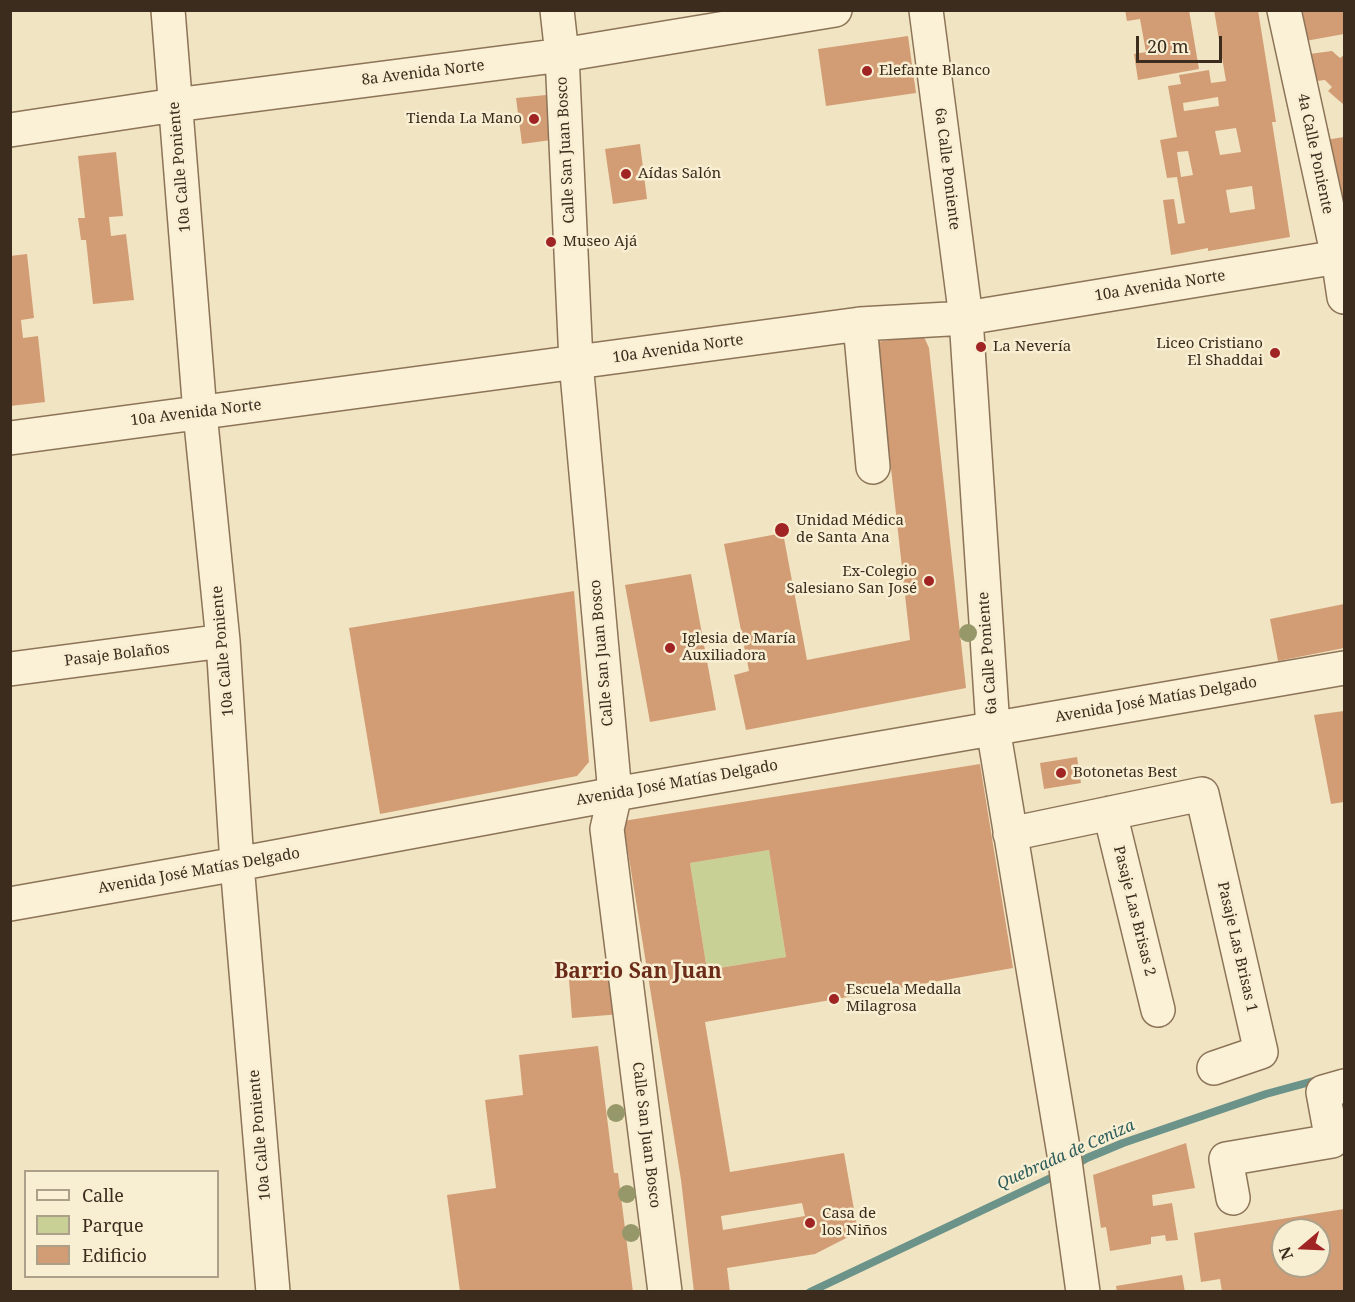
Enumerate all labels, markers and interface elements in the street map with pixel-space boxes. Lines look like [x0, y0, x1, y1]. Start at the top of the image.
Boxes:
scale bar [1139, 24, 1224, 62]
text: 20 m [1147, 34, 1189, 58]
street label: 8a Avenida Norte [361, 57, 485, 89]
place label: Elefante Blanco [879, 62, 990, 80]
marker: Elefante Blanco [860, 64, 874, 78]
street label: Calle San Juan Bosco [553, 76, 579, 224]
street label: 4a Calle Poniente [1293, 92, 1337, 216]
street label: 10a Calle Poniente [165, 101, 195, 233]
street label: 6a Calle Poniente [931, 107, 963, 231]
place label: Tienda La Mano [406, 110, 522, 128]
marker: Tienda La Mano [527, 112, 541, 126]
place label: Aídas Salón [638, 165, 721, 183]
marker: Aídas Salón [619, 167, 633, 181]
place label: Museo Ajá [563, 233, 637, 251]
marker: Museo Ajá [544, 235, 558, 249]
street label: 10a Avenida Norte [1093, 267, 1227, 305]
street label: 10a Avenida Norte [611, 331, 745, 367]
place label: Liceo Cristiano El Shaddai [1156, 335, 1263, 370]
place label: La Nevería [993, 338, 1071, 356]
marker: La Nevería [974, 340, 988, 354]
marker: Liceo Cristiano El Shaddai [1268, 346, 1282, 360]
street label: 10a Avenida Norte [129, 396, 263, 430]
place label: Unidad Médica de Santa Ana [796, 512, 904, 547]
marker: Unidad Médica de Santa Ana [773, 521, 791, 539]
place label: Ex-Colegio Salesiano San José [787, 563, 917, 598]
marker: Ex-Colegio Salesiano San José [922, 574, 936, 588]
street label: Calle San Juan Bosco [587, 579, 617, 727]
street label: 10a Calle Poniente [208, 585, 238, 717]
street label: 6a Calle Poniente [975, 591, 1001, 715]
place label: Iglesia de María Auxiliadora [682, 630, 796, 665]
street label: Pasaje Bolaños [63, 640, 171, 670]
marker: Iglesia de María Auxiliadora [663, 641, 677, 655]
street label: Avenida José Matías Delgado [1054, 673, 1258, 727]
street label: Avenida José Matías Delgado [575, 756, 779, 810]
place label: Botonetas Best [1073, 764, 1177, 782]
marker: Botonetas Best [1054, 766, 1068, 780]
street label: Avenida José Matías Delgado [97, 844, 301, 898]
street label: Pasaje Las Brisas 2 [1109, 844, 1159, 978]
street label: Pasaje Las Brisas 1 [1213, 880, 1261, 1014]
district label: Barrio San Juan [554, 959, 722, 985]
place label: Escuela Medalla Milagrosa [846, 981, 962, 1016]
marker: Escuela Medalla Milagrosa [827, 992, 841, 1006]
street label: Calle San Juan Bosco [628, 1061, 664, 1209]
street label: 10a Calle Poniente [245, 1069, 275, 1201]
water label: Quebrada de Ceniza [994, 1116, 1138, 1194]
legend [24, 1170, 219, 1278]
text: Calle [82, 1183, 124, 1207]
place label: Casa de los Niños [822, 1205, 887, 1240]
text: Parque [82, 1213, 144, 1237]
marker: Casa de los Niños [803, 1216, 817, 1230]
north arrow [1271, 1218, 1331, 1278]
text: Edificio [82, 1243, 147, 1267]
text: N [1273, 1244, 1298, 1263]

